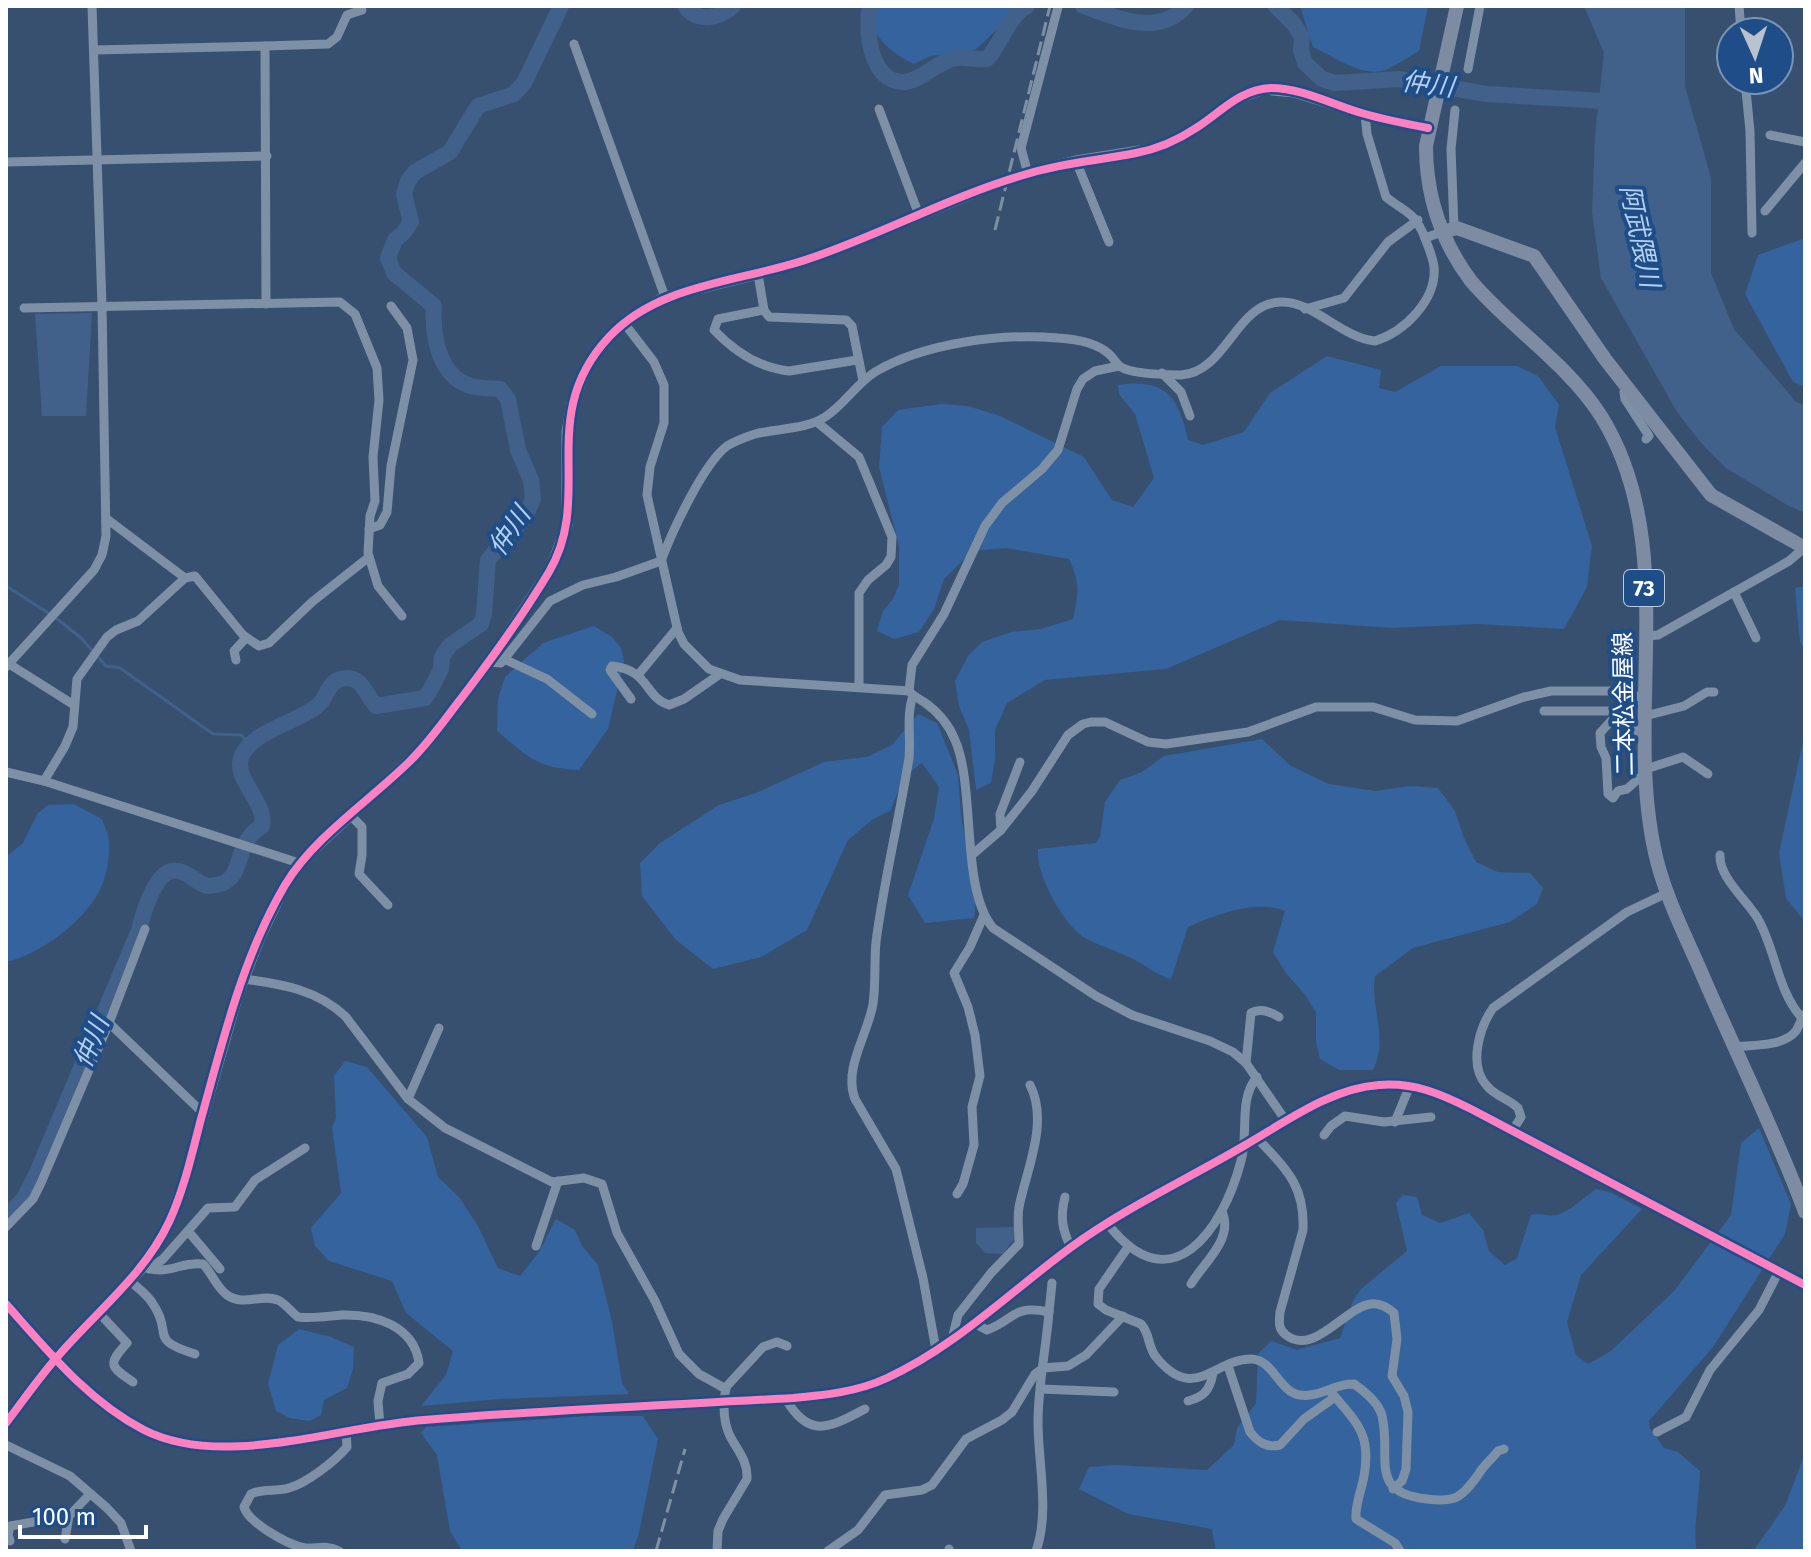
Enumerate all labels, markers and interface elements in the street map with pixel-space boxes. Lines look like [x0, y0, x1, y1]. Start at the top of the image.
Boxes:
north arrow [1715, 16, 1795, 96]
text: N [1748, 62, 1764, 89]
water label: 仲川 [1400, 66, 1459, 103]
water label: 阿武隈川 [1614, 182, 1666, 293]
water label: 仲川 [482, 499, 538, 562]
road number: 73 [1624, 570, 1664, 606]
street label: 二本松金屋線 [1609, 632, 1639, 776]
water label: 仲川 [67, 1009, 117, 1072]
scale bar [20, 1489, 146, 1539]
text: 100 m [32, 1503, 96, 1531]

